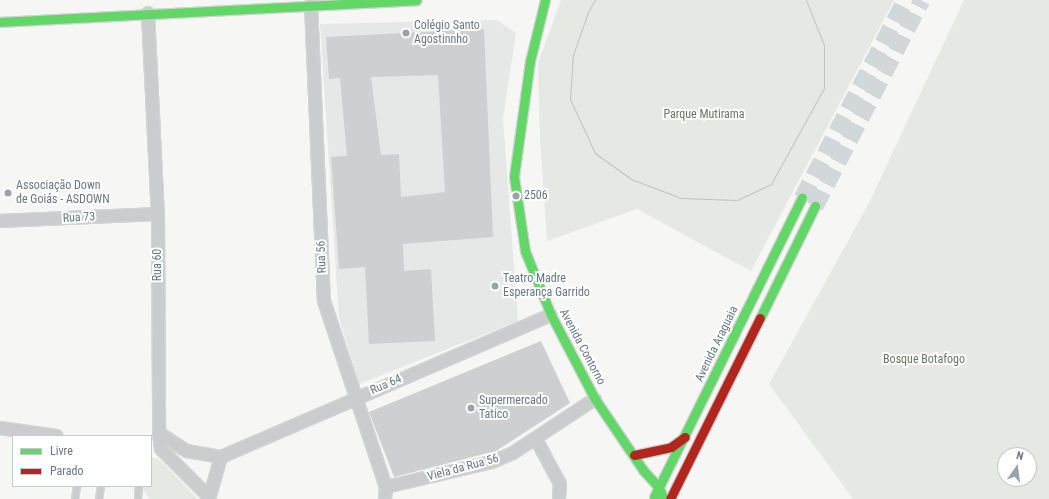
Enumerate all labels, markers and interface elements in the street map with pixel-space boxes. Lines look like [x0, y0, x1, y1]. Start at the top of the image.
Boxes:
place label: Colégio Santo Agostinnho [414, 19, 480, 47]
marker: Colégio Santo Agostinnho [401, 28, 411, 38]
park label: Parque Mutirama [663, 108, 745, 122]
place label: Associação Down de Goiás - ASDOWN [16, 179, 110, 207]
marker: Associação Down de Goiás - ASDOWN [3, 188, 13, 198]
place label: 2506 [524, 189, 548, 203]
marker: 2506 [511, 191, 521, 201]
street label: Rua 73 [62, 210, 96, 226]
street label: Rua 56 [314, 240, 330, 274]
street label: Rua 60 [151, 249, 165, 281]
place label: Teatro Madre Esperança Garrido [503, 272, 590, 300]
marker: Teatro Madre Esperança Garrido [490, 281, 500, 291]
street label: Avenida Araguaia [692, 304, 742, 384]
street label: Avenida Contorno [556, 307, 608, 387]
park label: Bosque Botafogo [883, 353, 965, 367]
street label: Rua 64 [368, 372, 404, 398]
place label: Supermercado Tatico [479, 394, 548, 422]
marker: Supermercado Tatico [466, 403, 476, 413]
legend [12, 435, 152, 487]
text: Livre [50, 444, 73, 458]
north arrow [997, 447, 1037, 487]
text: N [1015, 449, 1025, 463]
street label: Viela da Rua 56 [426, 452, 500, 484]
text: Parado [50, 464, 83, 478]

